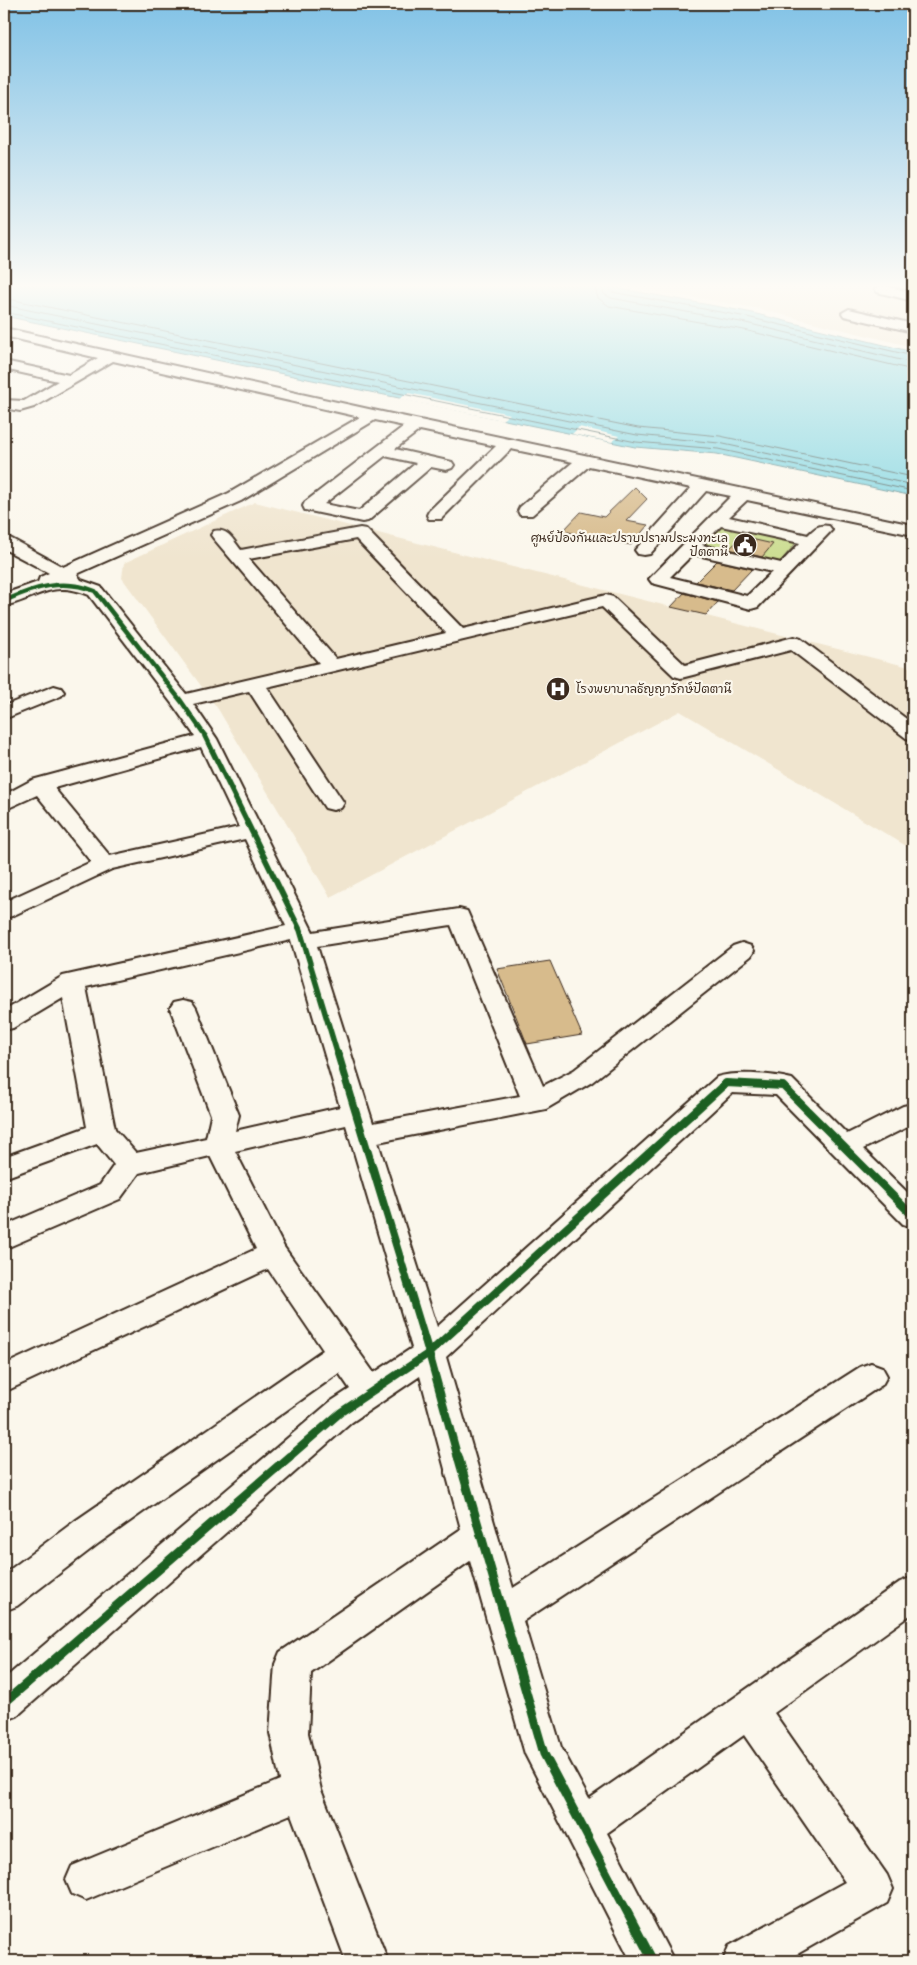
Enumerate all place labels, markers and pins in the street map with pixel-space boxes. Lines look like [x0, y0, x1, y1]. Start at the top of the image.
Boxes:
place label: ศูนย์ป้องกันและปราบปรามประมงทะเล ปัตตานี [531, 530, 728, 561]
public building icon: ศูนย์ป้องกันและปราบปรามประมงทะเล ปัตตานี [732, 532, 758, 558]
hospital icon: โรงพยาบาลธัญญารักษ์ปัตตานี [545, 676, 571, 702]
place label: โรงพยาบาลธัญญารักษ์ปัตตานี [576, 681, 731, 698]

